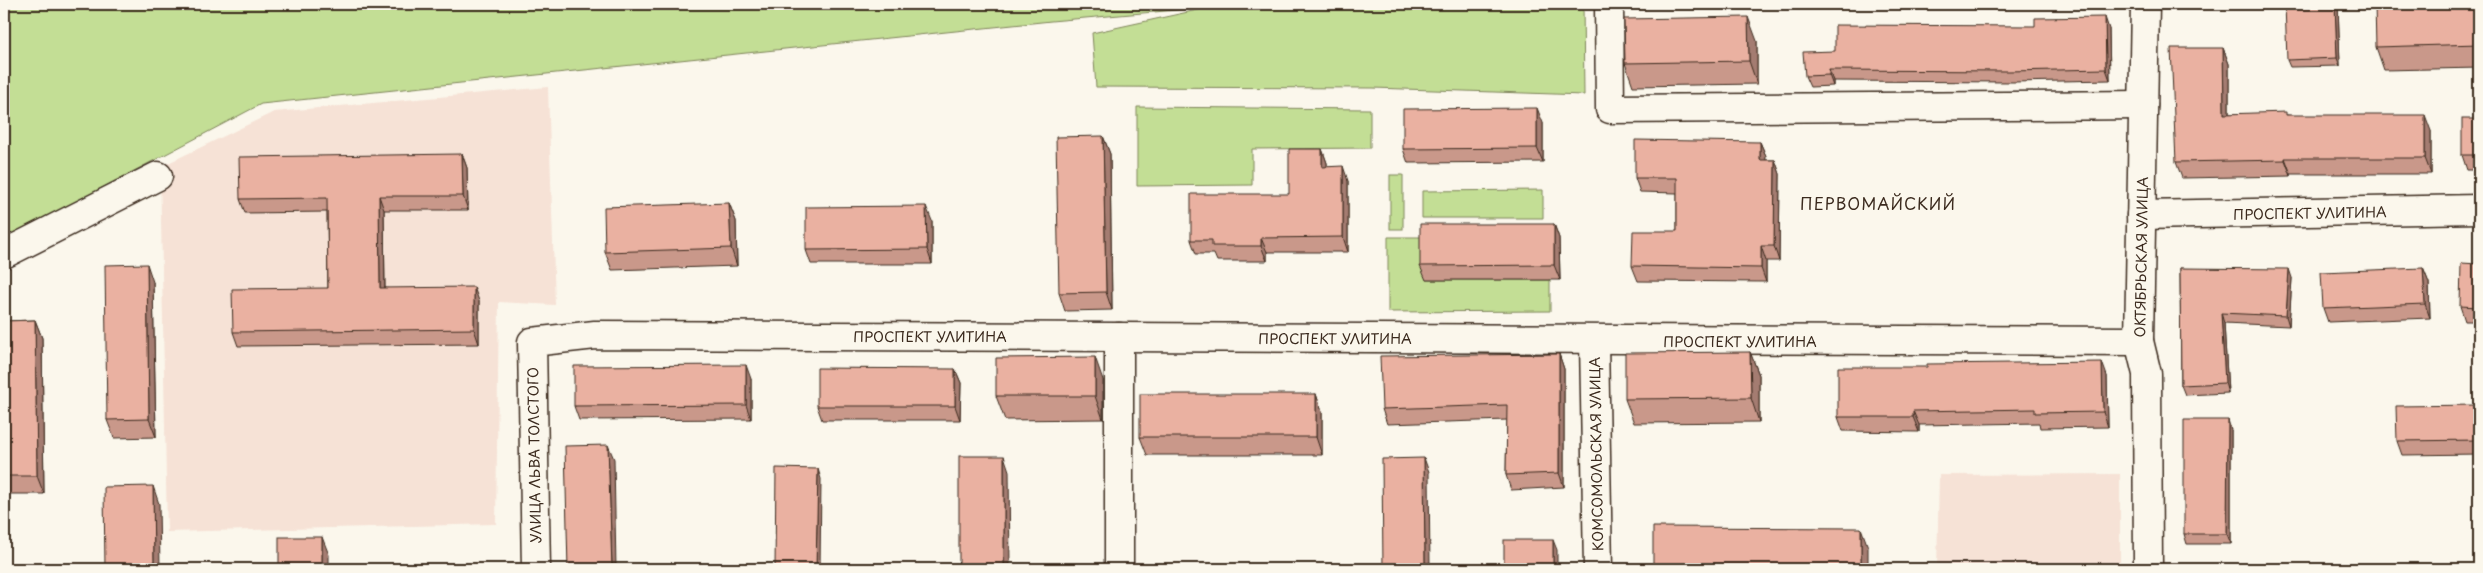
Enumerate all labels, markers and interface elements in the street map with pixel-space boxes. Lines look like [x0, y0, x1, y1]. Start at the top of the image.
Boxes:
street label: ОКТЯБРЬСКАЯ УЛИЦА [2129, 176, 2153, 338]
district label: ПЕРВОМАЙСКИЙ [1800, 191, 1956, 215]
street label: ПРОСПЕКТ УЛИТИНА [2233, 201, 2387, 225]
street label: ПРОСПЕКТ УЛИТИНА [853, 326, 1007, 347]
street label: ПРОСПЕКТ УЛИТИНА [1258, 328, 1412, 349]
street label: ПРОСПЕКТ УЛИТИНА [1663, 331, 1817, 352]
street label: КОМСОМОЛЬСКАЯ УЛИЦА [1584, 356, 1608, 551]
street label: УЛИЦА ЛЬВА ТОЛСТОГО [522, 367, 546, 543]

